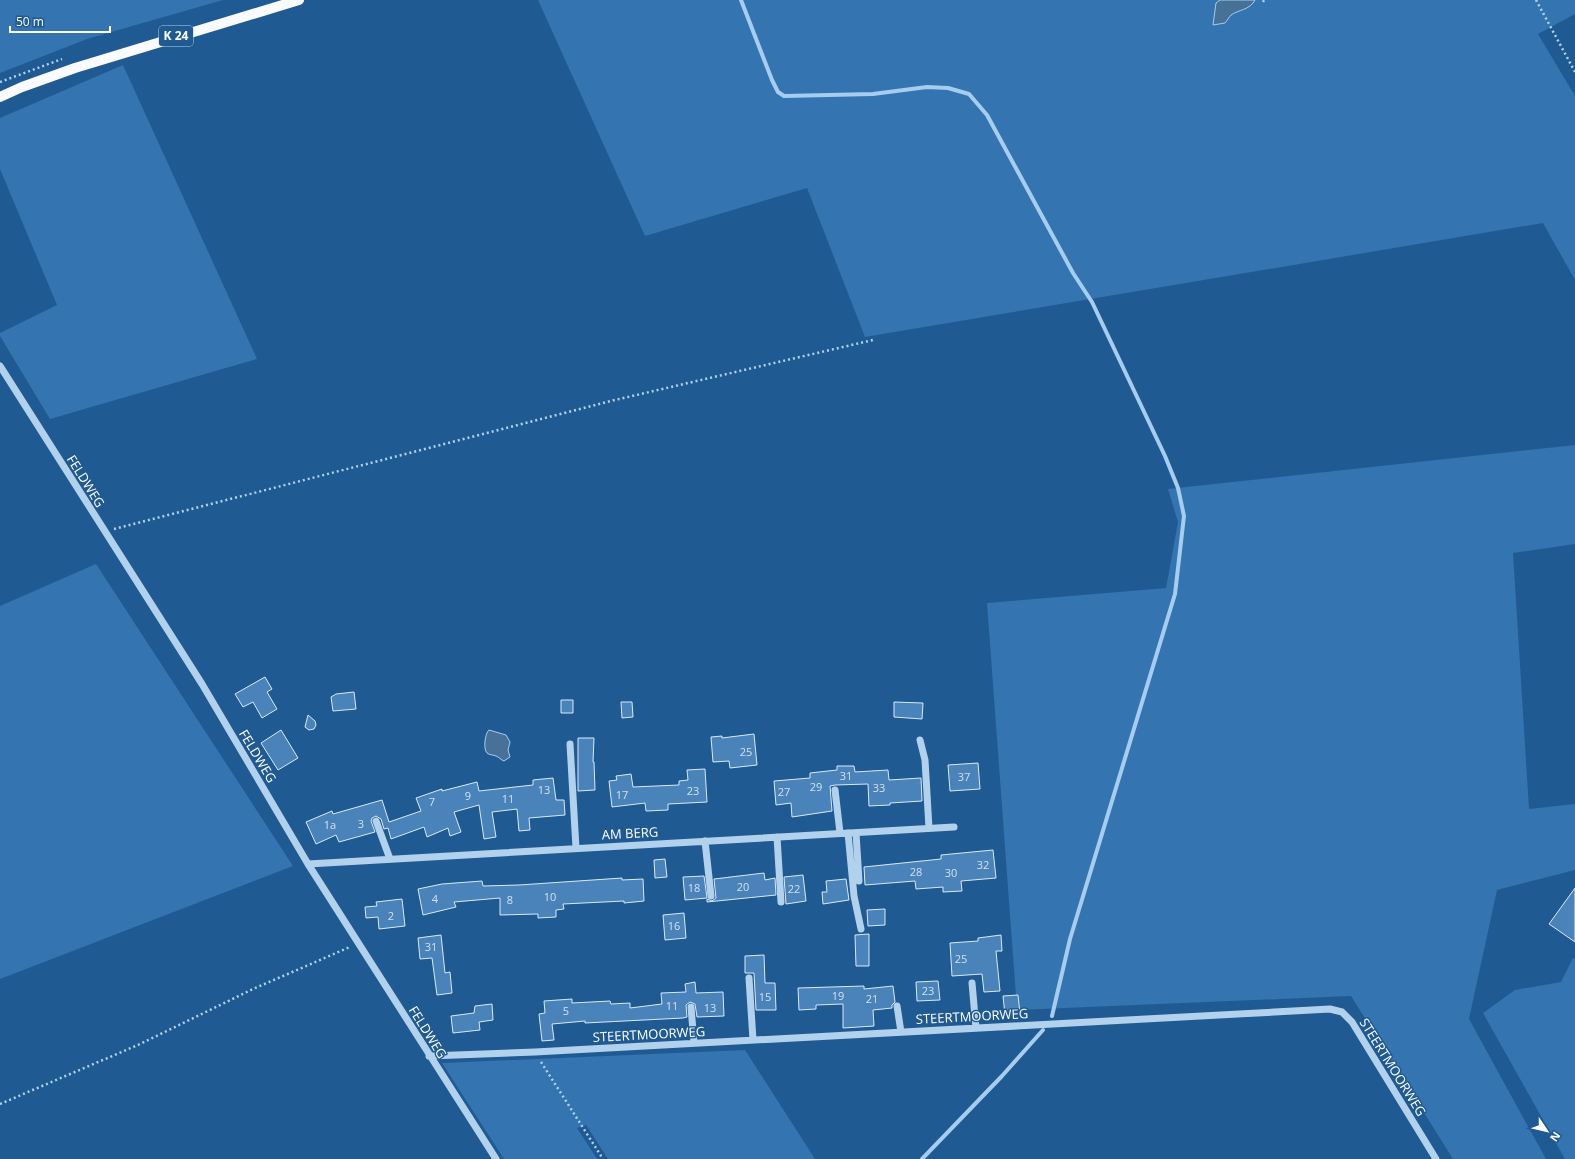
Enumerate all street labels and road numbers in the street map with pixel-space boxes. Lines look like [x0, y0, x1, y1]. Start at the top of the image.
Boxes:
road number: K 24 [159, 26, 193, 46]
street label: FELDWEG [63, 451, 109, 511]
street label: FELDWEG [235, 726, 281, 786]
street label: AM BERG [601, 823, 659, 843]
street label: FELDWEG [405, 1002, 451, 1062]
street label: STEERTMOORWEG [915, 1004, 1029, 1028]
street label: STEERTMOORWEG [1356, 1015, 1430, 1119]
street label: STEERTMOORWEG [592, 1022, 706, 1046]

